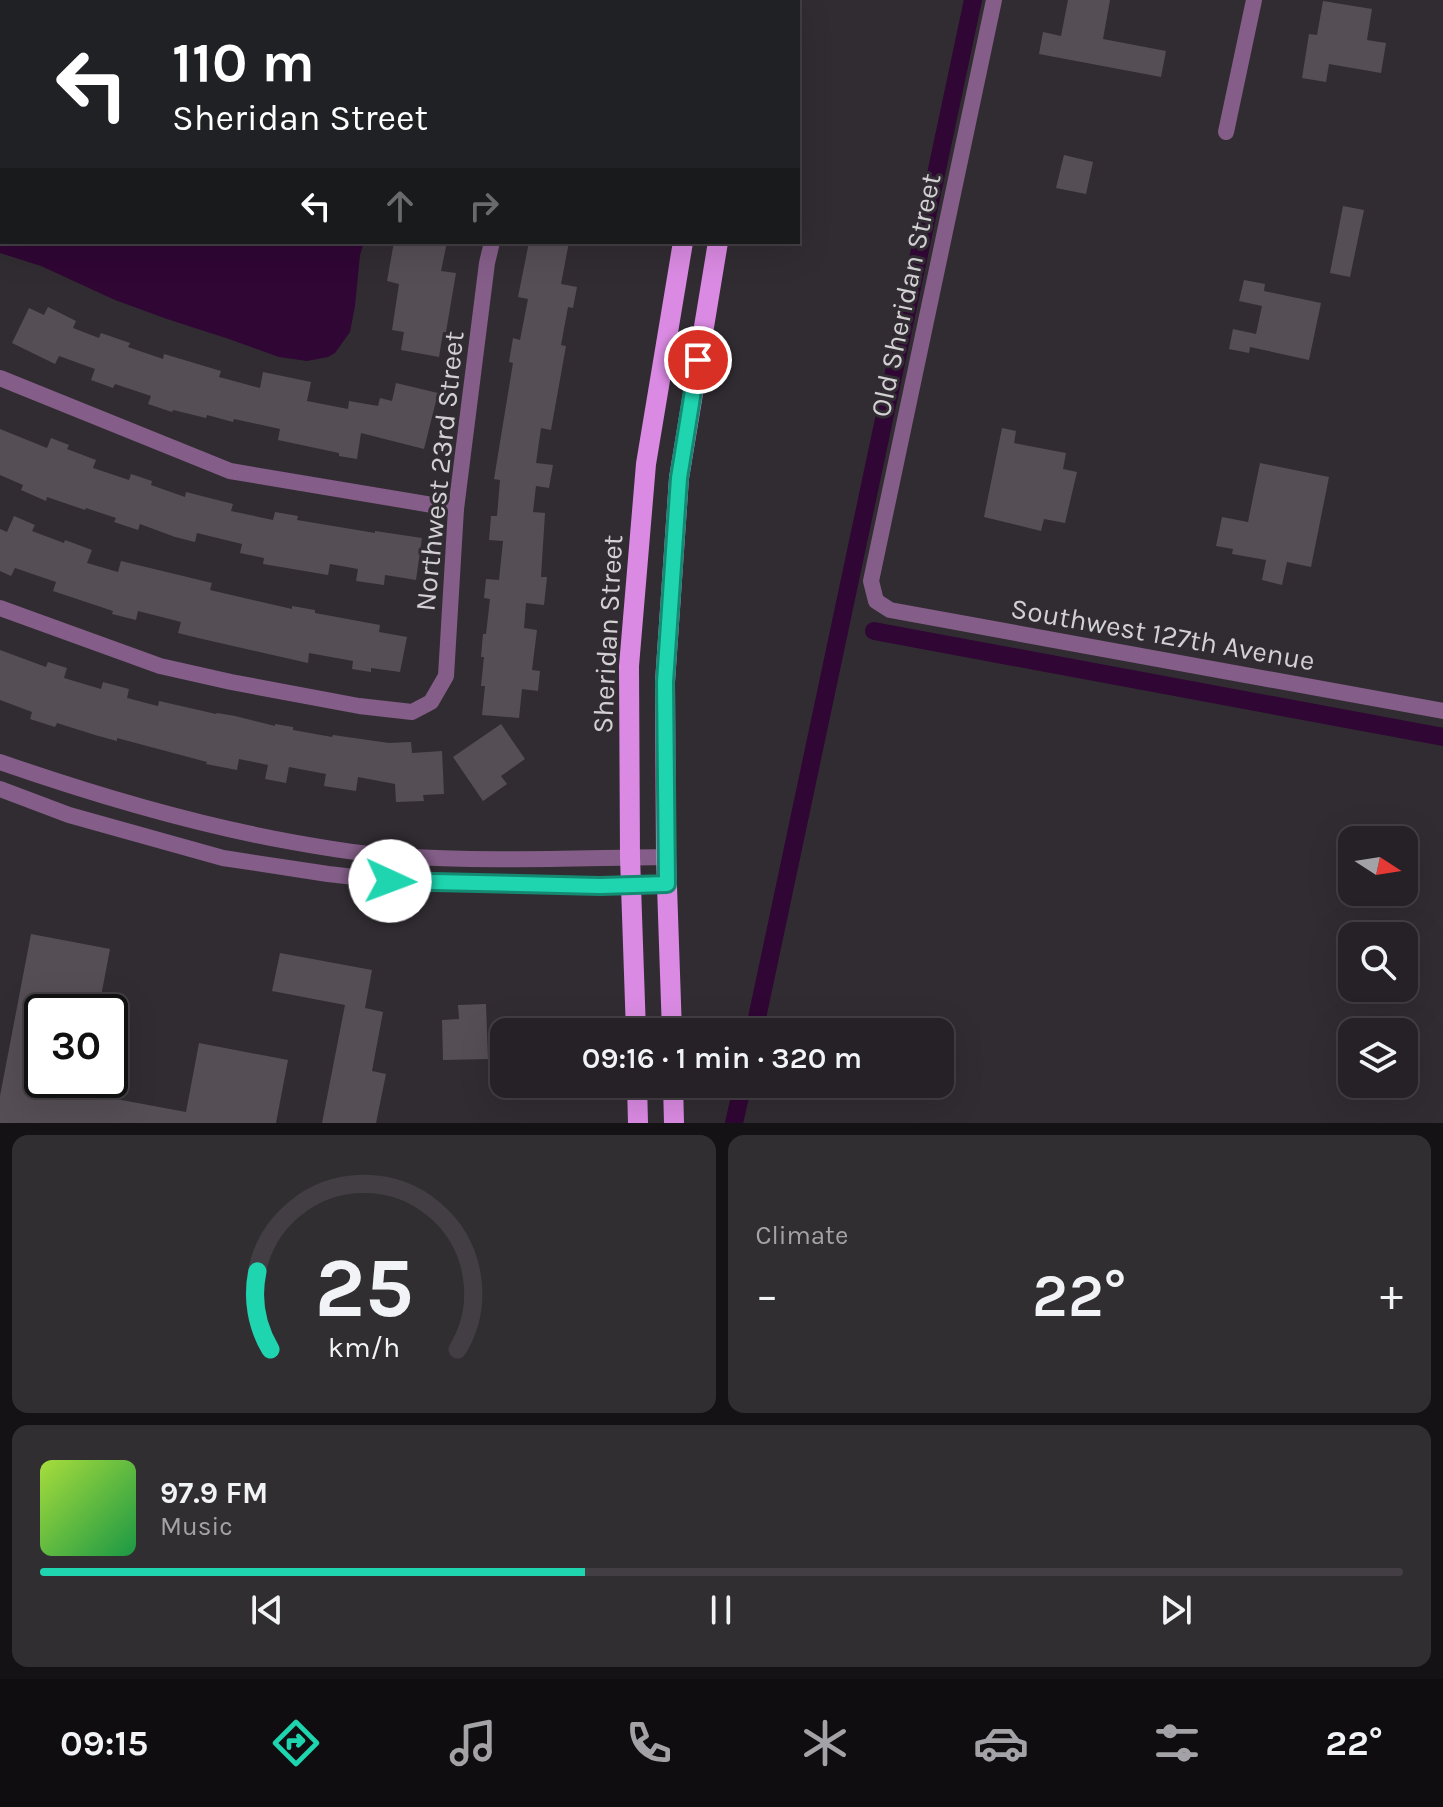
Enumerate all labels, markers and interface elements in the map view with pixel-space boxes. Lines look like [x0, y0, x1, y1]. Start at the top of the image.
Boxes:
text: 110 m [172, 30, 315, 95]
icon: left [40, 32, 144, 136]
text: Sheridan Street [172, 97, 428, 139]
street label: Old Sheridan Street [864, 170, 947, 420]
icon: left [294, 184, 338, 228]
icon: ahead [378, 184, 422, 228]
icon: right [462, 184, 506, 228]
pin [664, 326, 732, 394]
street label: Northwest 23rd Street [408, 329, 471, 613]
icon: arrive [676, 338, 720, 382]
street label: Sheridan Street [586, 534, 629, 734]
street label: Southwest 127th Avenue [1008, 591, 1317, 677]
north arrow [1338, 826, 1418, 906]
map controls [1338, 826, 1418, 1098]
position arrow [348, 839, 432, 923]
button: search [1338, 922, 1418, 1002]
speed limit sign: 30 [24, 994, 128, 1098]
button: layers [1338, 1018, 1418, 1098]
text: 09:16 · 1 min · 320 m [582, 1040, 862, 1076]
text: Climate [756, 1220, 848, 1251]
text: 25 [314, 1240, 413, 1337]
text: 22° [1032, 1261, 1126, 1331]
text: − [756, 1270, 779, 1321]
text: + [1380, 1270, 1403, 1321]
text: km/h [328, 1331, 400, 1364]
text: 97.9 FM [160, 1475, 268, 1511]
text: Music [160, 1511, 233, 1542]
icon: previous [245, 1588, 289, 1632]
icon: pause [699, 1588, 743, 1632]
icon: next [1154, 1588, 1198, 1632]
icon: directions [268, 1715, 324, 1771]
icon: music [445, 1715, 501, 1771]
icon: phone [621, 1715, 677, 1771]
icon: climate [797, 1715, 853, 1771]
icon: car [973, 1715, 1029, 1771]
icon: filters [1149, 1715, 1205, 1771]
text: 09:15 [60, 1722, 148, 1764]
text: 22° [1325, 1722, 1383, 1764]

